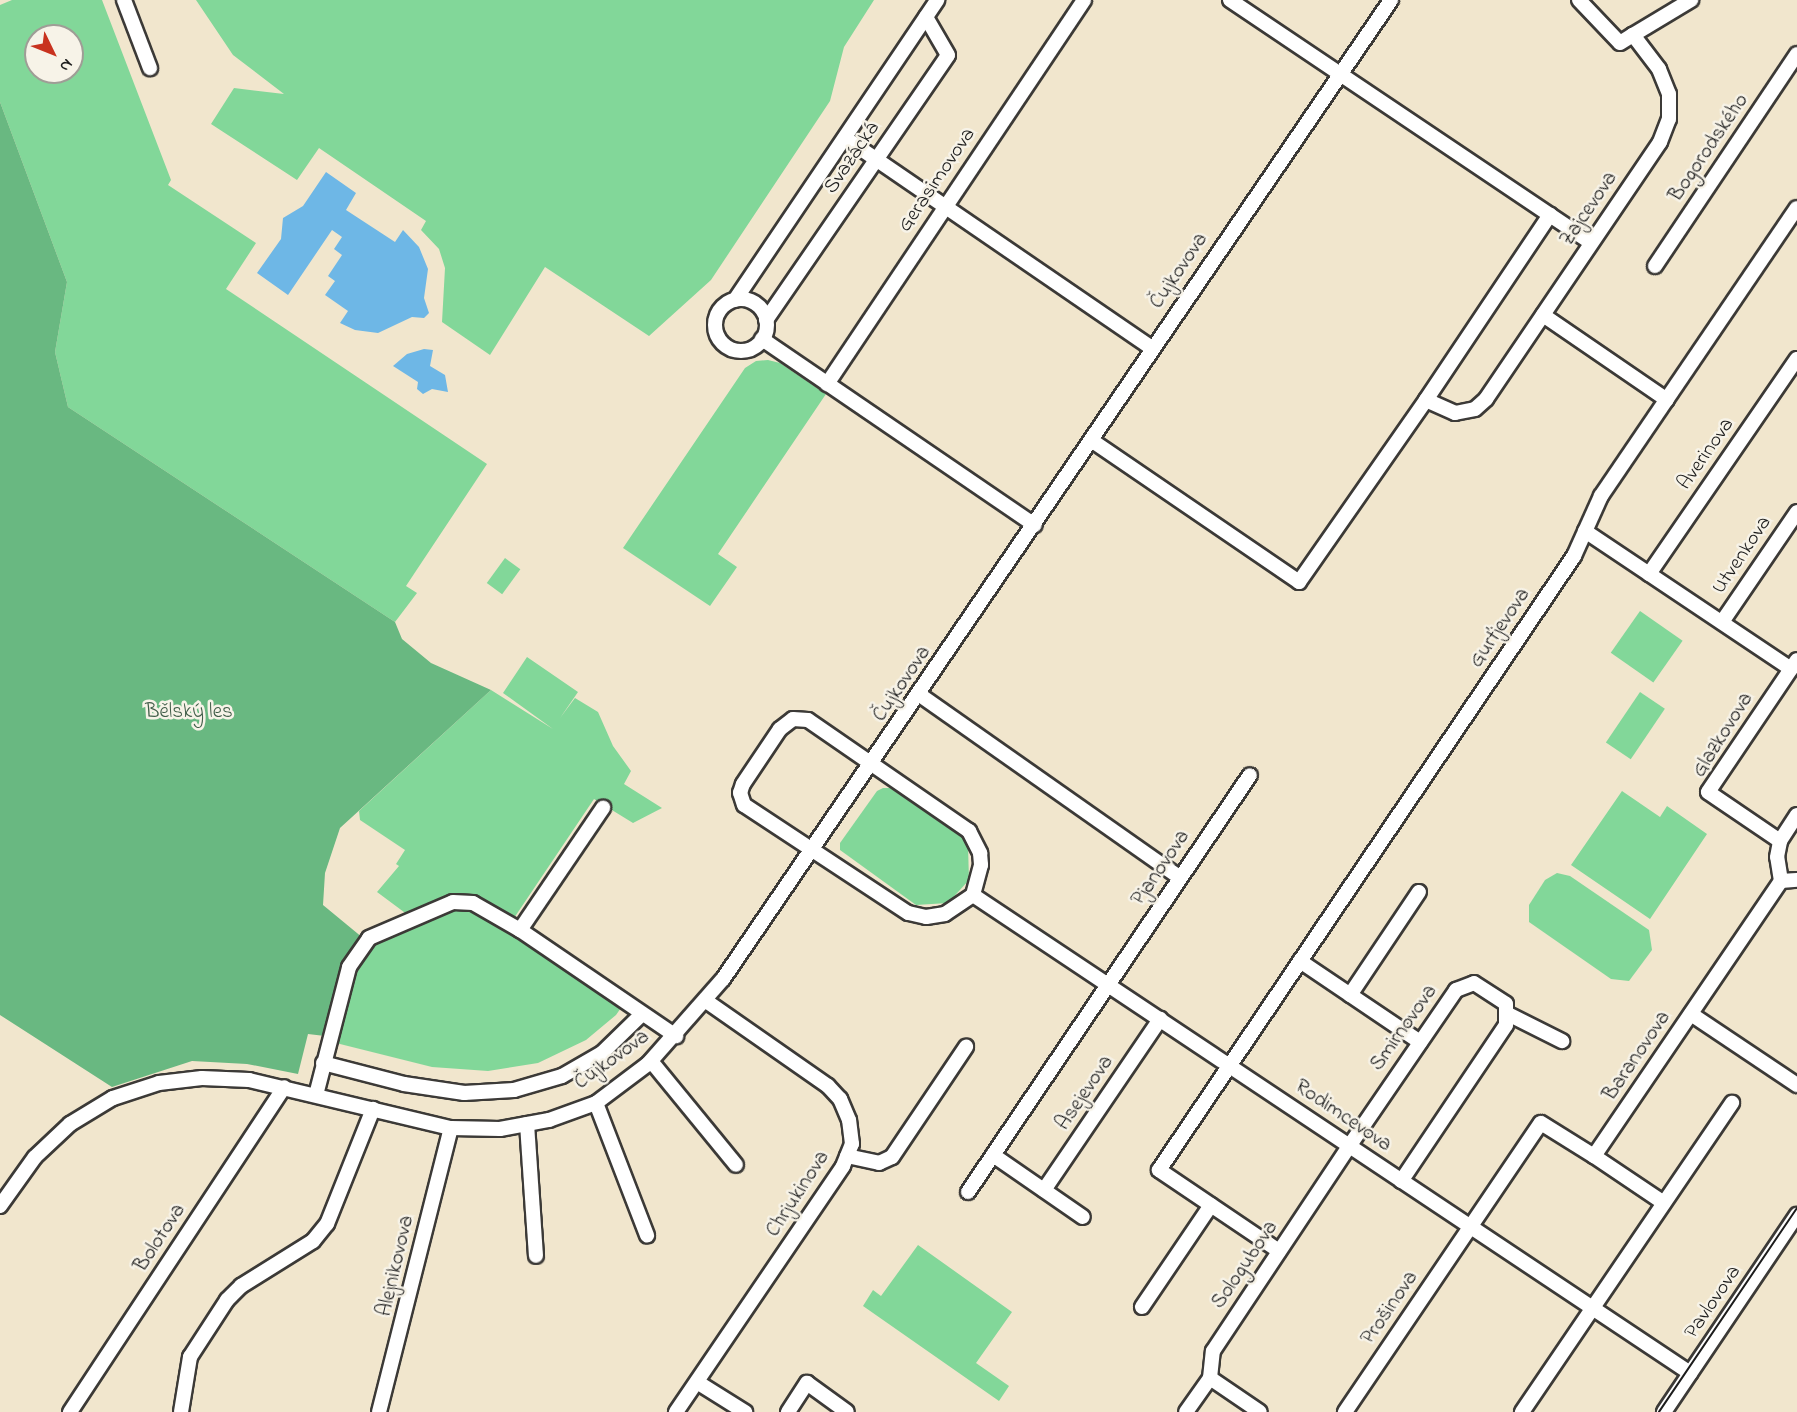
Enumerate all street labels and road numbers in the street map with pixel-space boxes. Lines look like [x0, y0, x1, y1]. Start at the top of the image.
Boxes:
street label: Bogorodského [1664, 89, 1754, 207]
street label: Svazácká [819, 117, 885, 199]
street label: Gerasimovova [893, 123, 981, 237]
street label: Zajcevova [1555, 167, 1623, 251]
street label: Čujkovova [1144, 228, 1214, 314]
street label: Averinova [1672, 413, 1740, 495]
street label: Utvenkova [1707, 511, 1777, 599]
street label: Gurťjevova [1464, 583, 1536, 673]
street label: Čujkovova [867, 641, 937, 727]
street label: Glazkovova [1687, 688, 1759, 782]
street label: Pjanovova [1126, 825, 1196, 911]
street label: Smirnovova [1365, 980, 1443, 1076]
street label: Baranovova [1598, 1006, 1676, 1106]
street label: Čujkovova [570, 1024, 654, 1096]
street label: Asejevova [1051, 1051, 1119, 1135]
street label: Rodimcevova [1290, 1074, 1396, 1158]
street label: Chrjukinova [761, 1146, 835, 1242]
street label: Bolotova [129, 1199, 191, 1277]
street label: Alejnikovova [372, 1213, 420, 1319]
street label: Sologubova [1206, 1216, 1284, 1314]
street label: Pavlovova [1679, 1260, 1747, 1344]
street label: Prošinova [1356, 1266, 1424, 1350]

